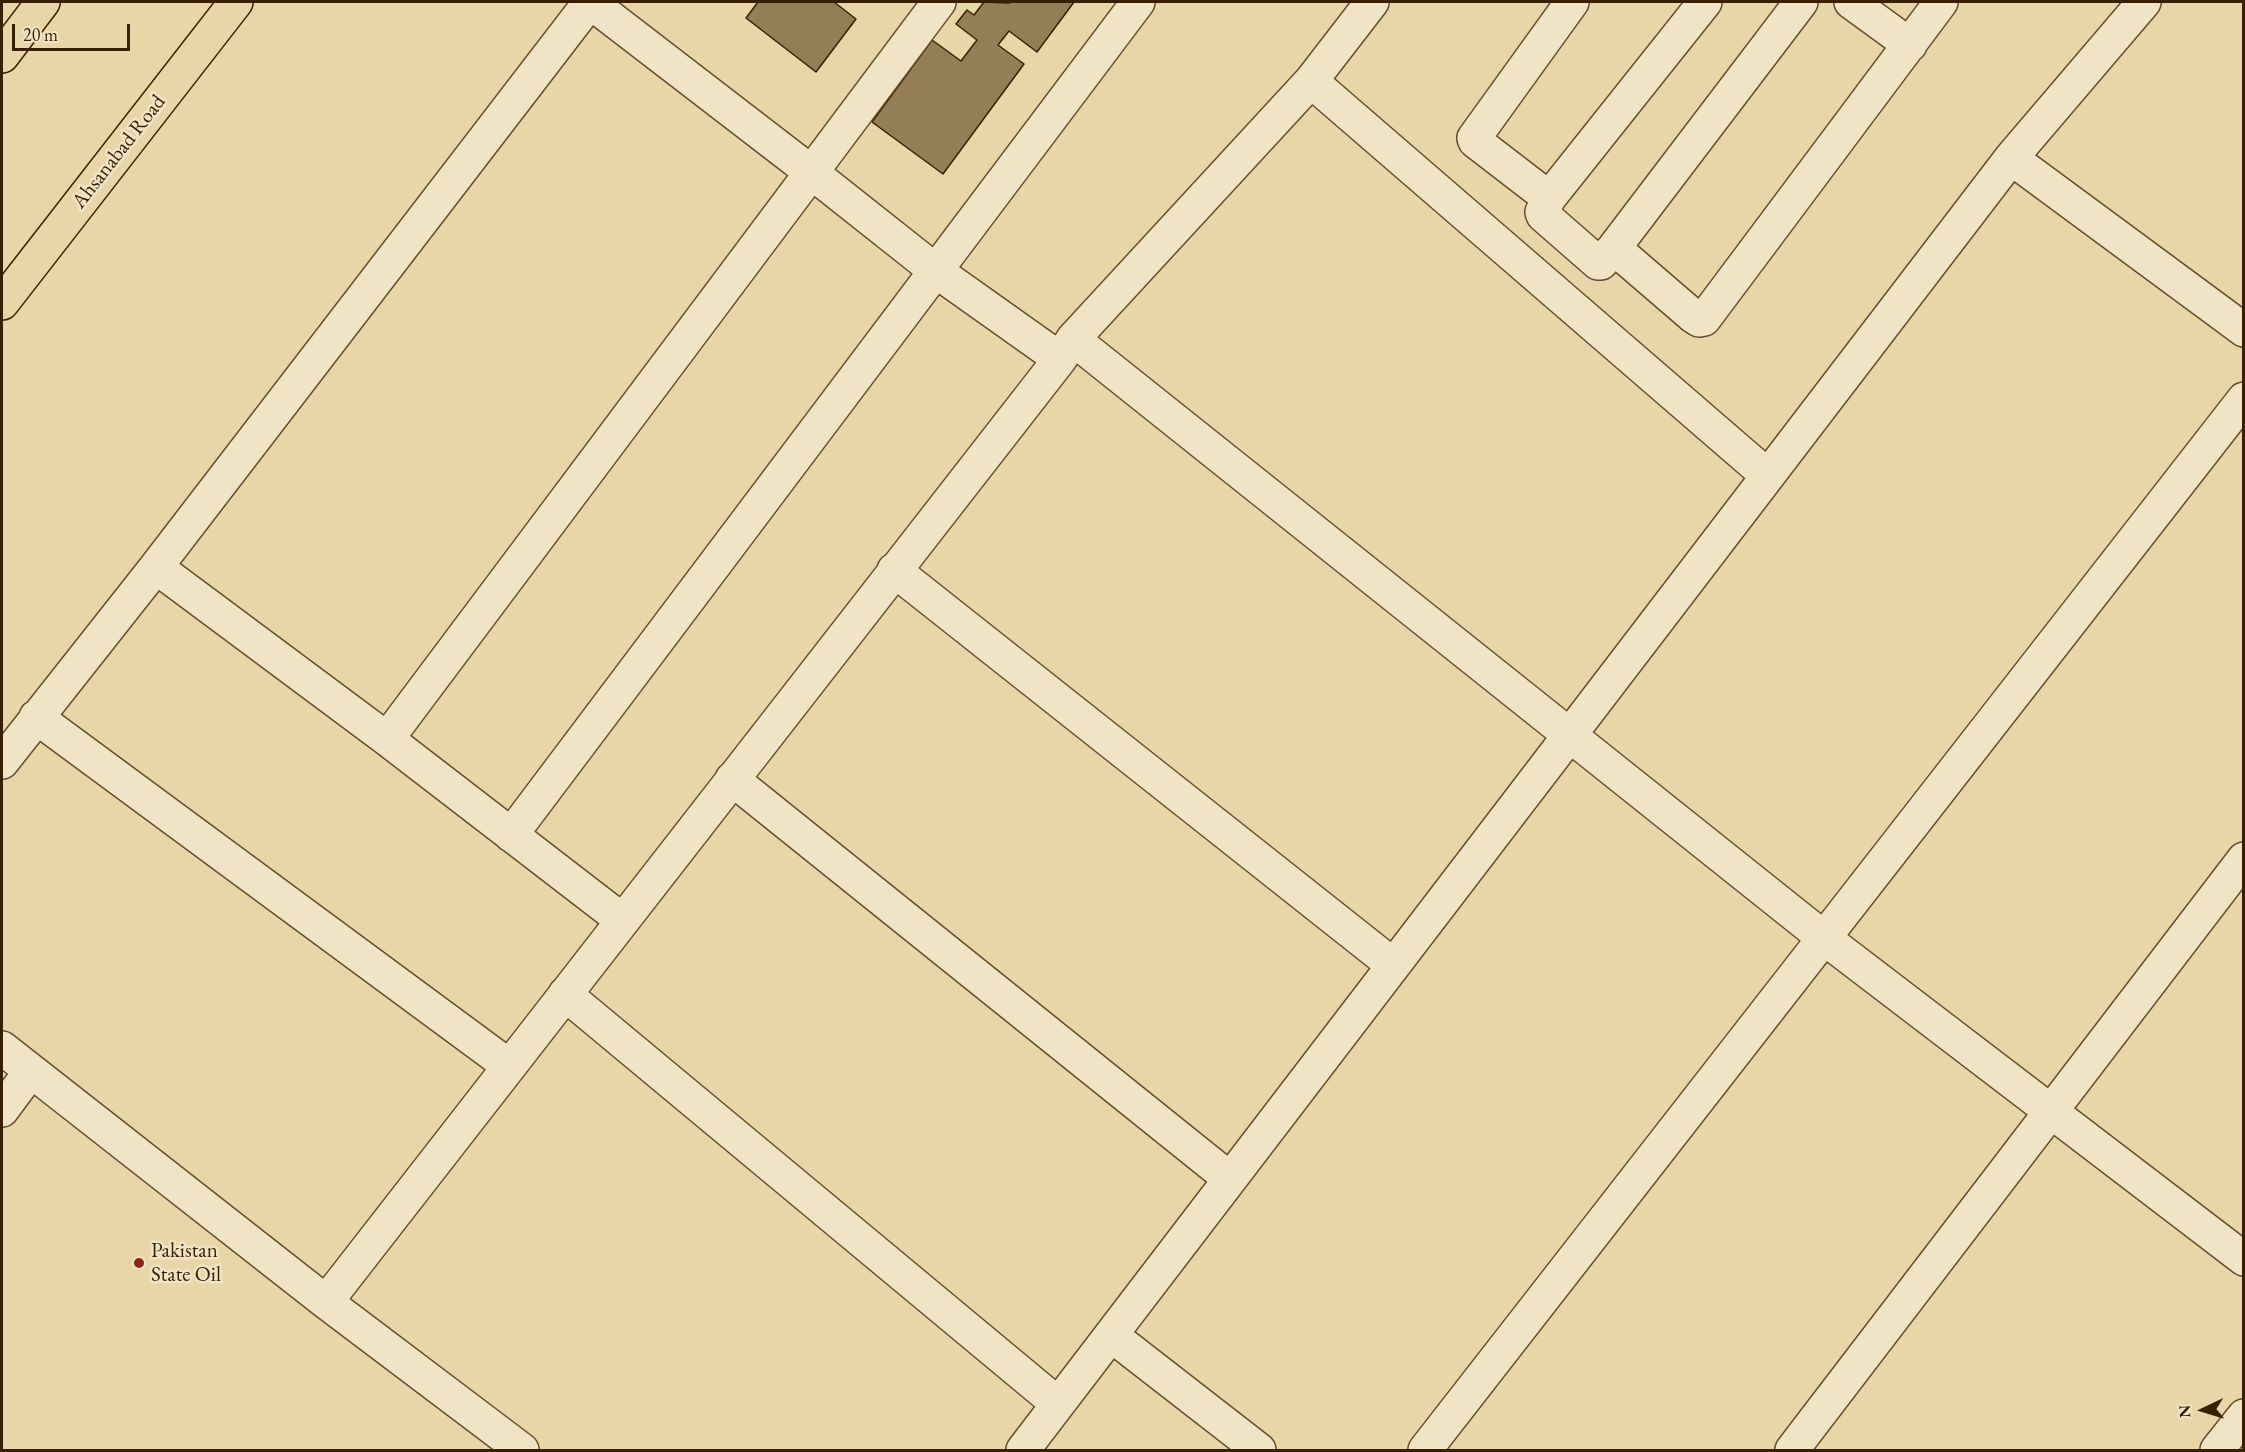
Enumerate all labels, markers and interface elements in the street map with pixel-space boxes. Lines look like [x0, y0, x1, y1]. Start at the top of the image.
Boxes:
scale bar [15, 12, 134, 50]
text: 20 m [23, 23, 58, 46]
street label: Ahsanabad Road [67, 90, 171, 214]
place label: Pakistan State Oil [151, 1238, 221, 1288]
marker: Pakistan State Oil [132, 1256, 146, 1270]
north arrow [2173, 1380, 2233, 1440]
text: N [2174, 1404, 2195, 1418]

